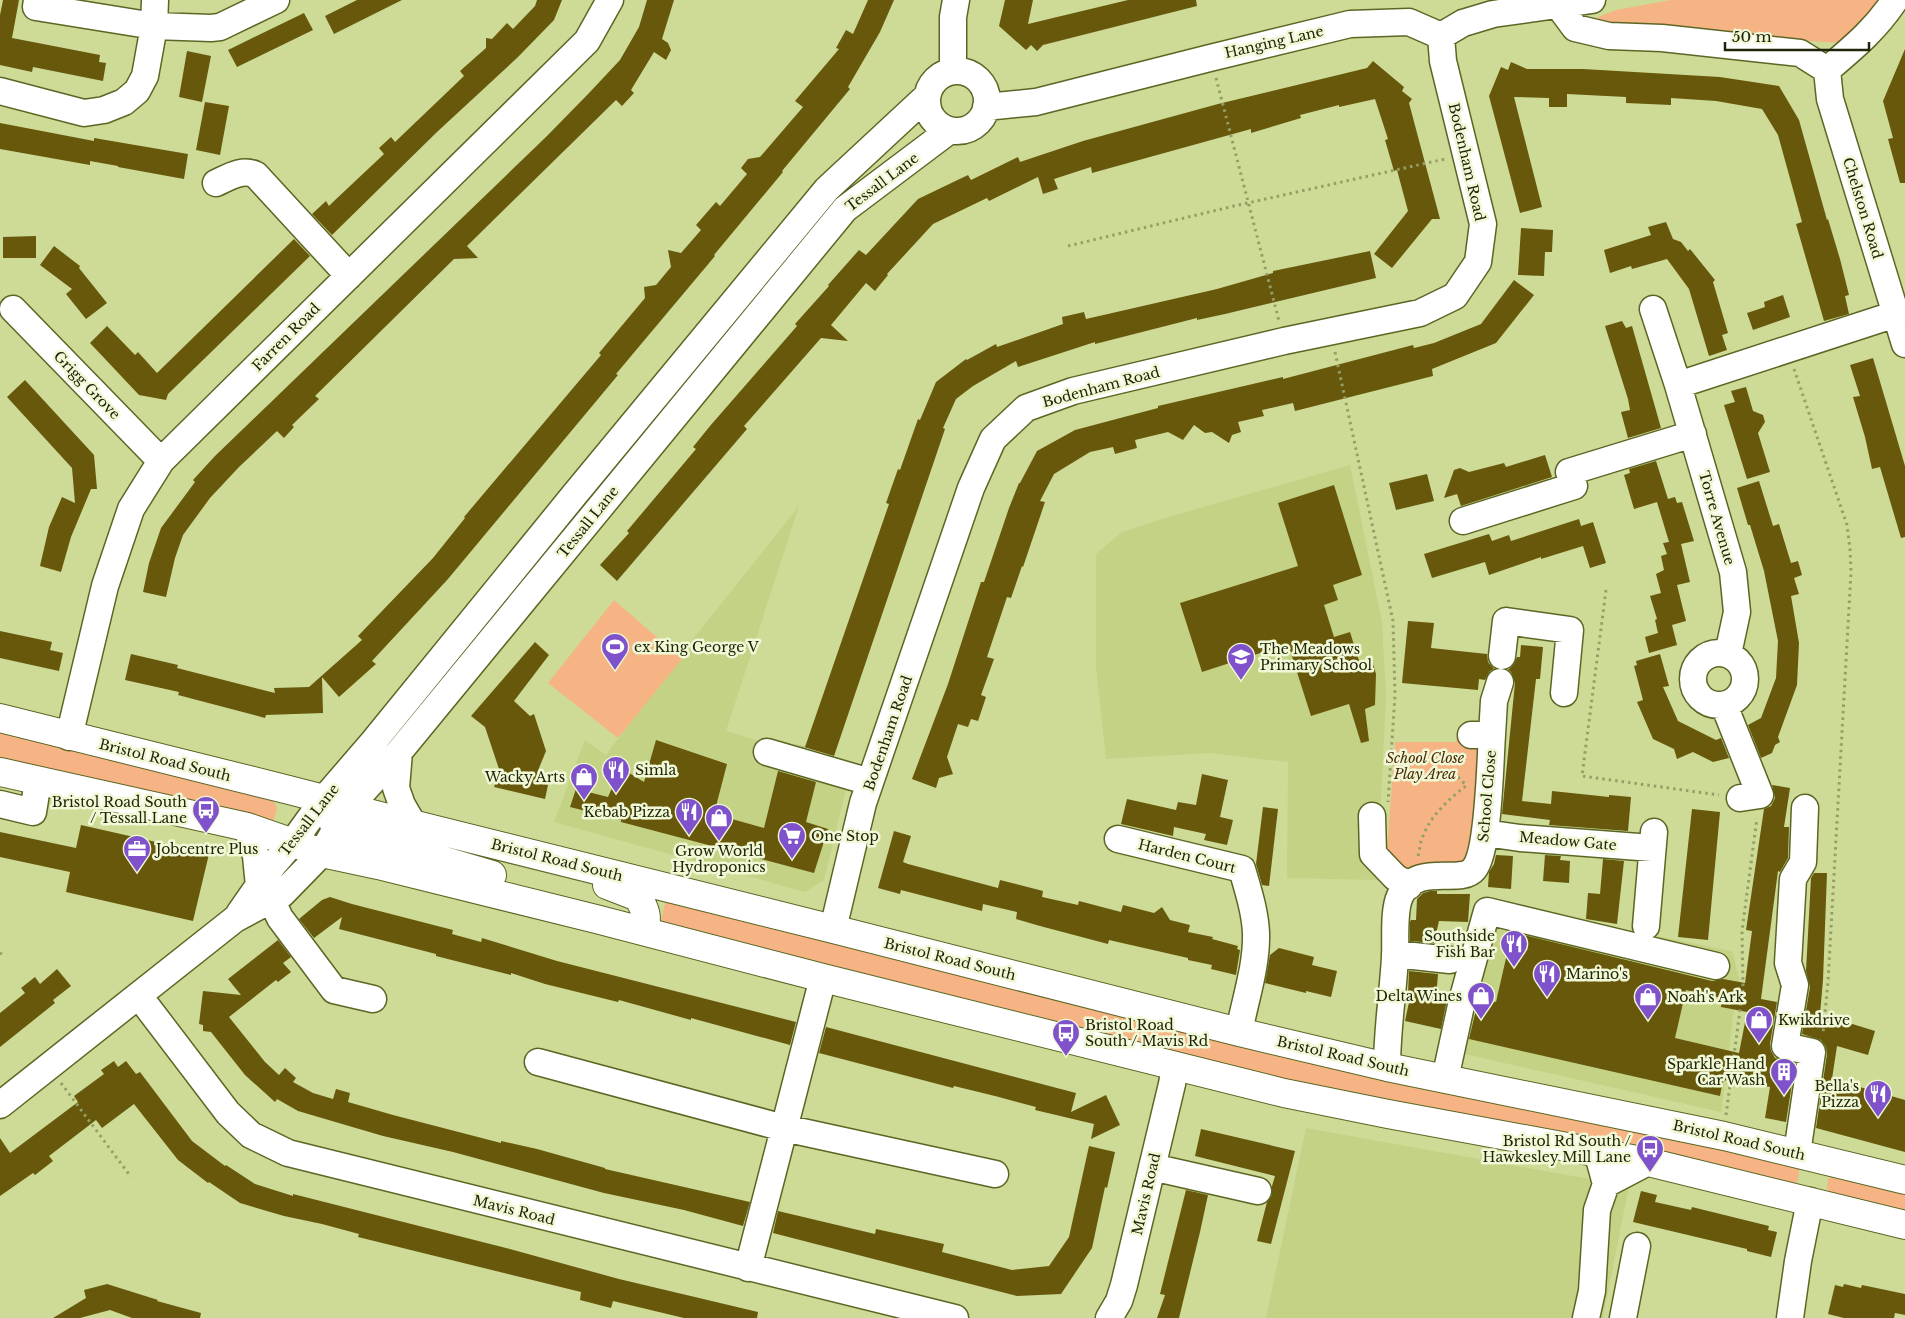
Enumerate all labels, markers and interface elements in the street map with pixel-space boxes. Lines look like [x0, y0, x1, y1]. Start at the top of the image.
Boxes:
scale bar [1725, 20, 1869, 52]
street label: Hanging Lane [1223, 22, 1325, 62]
text: 50 m [1732, 27, 1772, 46]
street label: Bodenham Road [1445, 101, 1489, 223]
street label: Tessall Lane [842, 149, 922, 215]
street label: Chelston Road [1839, 155, 1887, 261]
street label: Farren Road [248, 299, 324, 375]
street label: Grigg Grove [50, 347, 124, 423]
street label: Bodenham Road [1040, 363, 1162, 411]
street label: Torre Avenue [1695, 469, 1739, 567]
street label: Tessall Lane [554, 483, 622, 561]
sports icon: ex King George V [600, 632, 630, 671]
place label: ex King George V [634, 638, 760, 656]
place label: The Meadows Primary School [1260, 640, 1373, 674]
school or university icon: The Meadows Primary School [1226, 642, 1256, 681]
street label: Bodenham Road [860, 672, 916, 793]
street label: Bristol Road South [97, 735, 233, 785]
park label: School Close Play Area [1386, 749, 1465, 783]
street label: School Close [1474, 749, 1500, 843]
restaurant icon: Simla [601, 755, 631, 794]
place label: Simla [635, 761, 676, 779]
shop icon: Wacky Arts [569, 762, 599, 801]
place label: Wacky Arts [484, 768, 565, 786]
street label: Tessall Lane [275, 780, 343, 860]
place label: Bristol Road South / Tessall Lane [52, 793, 187, 827]
bus stop icon: Bristol Road South / Tessall Lane [191, 795, 221, 834]
restaurant icon: Kebab Pizza [674, 797, 704, 836]
place label: Kebab Pizza [584, 803, 670, 821]
shop icon: Grow World Hydroponics [704, 803, 734, 842]
supermarket icon: One Stop [777, 821, 807, 860]
place label: One Stop [811, 827, 879, 845]
street label: Meadow Gate [1518, 828, 1618, 854]
office icon: Jobcentre Plus [122, 834, 152, 873]
street label: Bristol Road South [489, 835, 625, 885]
street label: Harden Court [1136, 835, 1238, 877]
place label: Jobcentre Plus [154, 840, 258, 858]
place label: Grow World Hydroponics [672, 842, 766, 876]
place label: Southside Fish Bar [1424, 927, 1495, 961]
restaurant icon: Southside Fish Bar [1499, 929, 1529, 968]
street label: Bristol Road South [882, 934, 1018, 984]
restaurant icon: Marino's [1532, 959, 1562, 998]
place label: Marino's [1566, 965, 1628, 983]
shop icon: Delta Wines [1466, 981, 1496, 1020]
shop icon: Noah's Ark [1633, 982, 1663, 1021]
place label: Delta Wines [1376, 987, 1462, 1005]
place label: Noah's Ark [1667, 988, 1745, 1006]
shop icon: Kwikdrive [1744, 1005, 1774, 1044]
place label: Kwikdrive [1778, 1011, 1850, 1029]
place label: Bristol Road South / Mavis Rd [1085, 1016, 1209, 1050]
bus stop icon: Bristol Road South / Mavis Rd [1051, 1018, 1081, 1057]
street label: Bristol Road South [1275, 1032, 1411, 1080]
place label: Sparkle Hand Car Wash [1667, 1055, 1766, 1089]
building icon: Sparkle Hand Car Wash [1769, 1057, 1799, 1096]
place label: Bella's Pizza [1814, 1077, 1859, 1111]
restaurant icon: Bella's Pizza [1863, 1079, 1893, 1118]
street label: Bristol Road South [1671, 1116, 1807, 1164]
place label: Bristol Rd South / Hawkesley Mill Lane [1483, 1132, 1632, 1166]
bus stop icon: Bristol Rd South / Hawkesley Mill Lane [1635, 1134, 1665, 1173]
street label: Mavis Road [1128, 1151, 1164, 1237]
street label: Mavis Road [471, 1191, 557, 1229]

